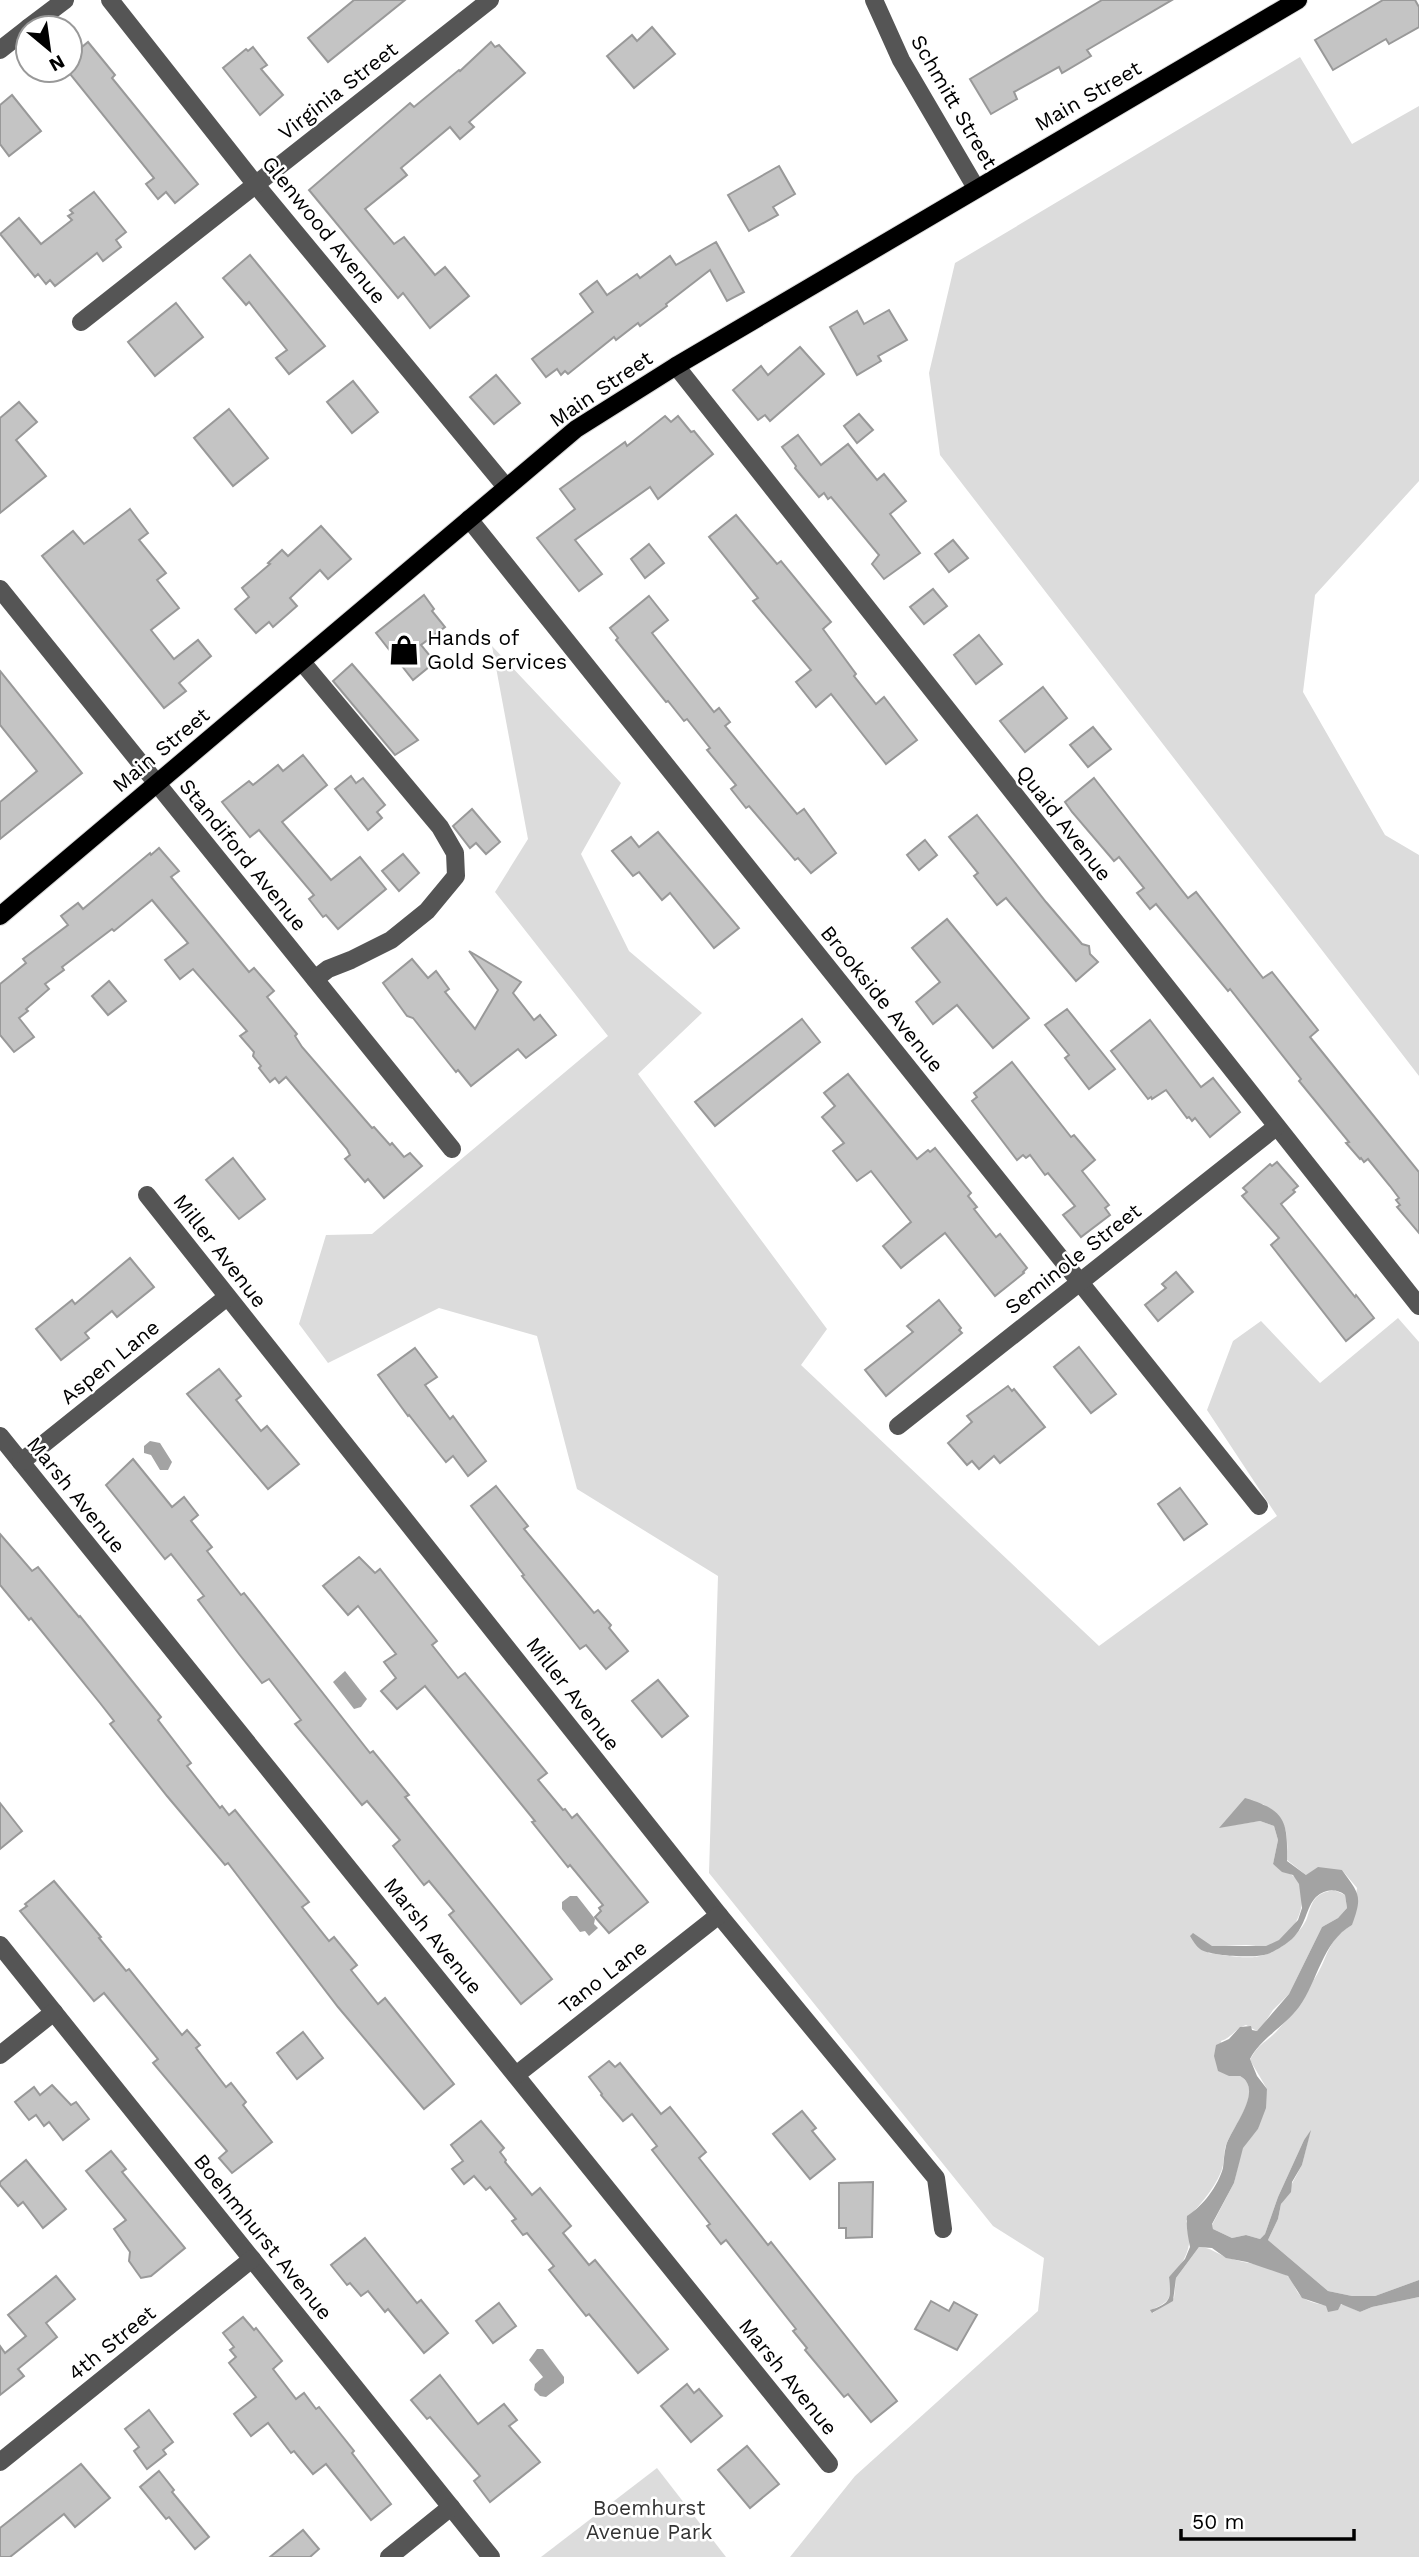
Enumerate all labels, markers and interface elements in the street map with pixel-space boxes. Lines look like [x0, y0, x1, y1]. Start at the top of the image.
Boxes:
north arrow [14, 14, 84, 84]
street label: Schmitt Street [906, 30, 1003, 173]
street label: Virginia Street [273, 36, 402, 145]
text: N [45, 50, 69, 77]
street label: Main Street [1030, 55, 1146, 136]
street label: Glenwood Avenue [257, 151, 392, 309]
street label: Main Street [545, 345, 657, 432]
place label: Hands of Gold Services [427, 625, 567, 674]
shop icon: Hands of Gold Services [387, 633, 421, 667]
street label: Main Street [107, 702, 214, 797]
street label: Quaid Avenue [1011, 760, 1117, 886]
street label: Standiford Avenue [174, 774, 312, 936]
street label: Brookside Avenue [816, 920, 949, 1077]
street label: Miller Avenue [168, 1189, 272, 1312]
street label: Seminole Street [1000, 1198, 1146, 1319]
street label: Aspen Lane [55, 1314, 164, 1409]
street label: Marsh Avenue [22, 1431, 131, 1558]
street label: Miller Avenue [521, 1632, 625, 1755]
street label: Marsh Avenue [379, 1872, 488, 1999]
street label: Tano Lane [554, 1935, 652, 2019]
street label: Boehmhurst Avenue [189, 2149, 338, 2325]
street label: 4th Street [63, 2300, 161, 2385]
street label: Marsh Avenue [734, 2313, 843, 2440]
park label: Boemhurst Avenue Park [586, 2495, 712, 2544]
scale bar [1181, 2498, 1354, 2542]
text: 50 m [1192, 2509, 1244, 2534]

